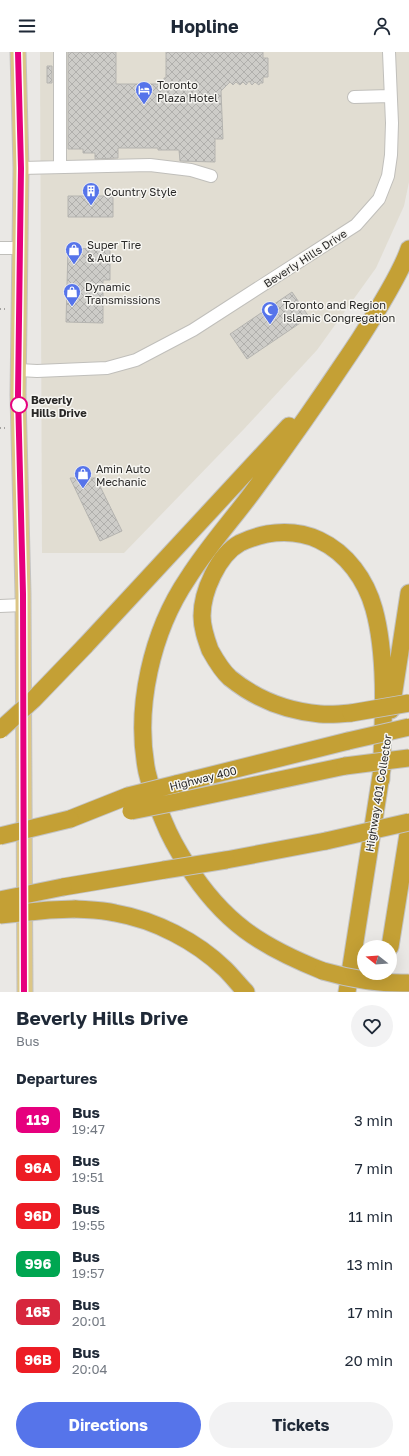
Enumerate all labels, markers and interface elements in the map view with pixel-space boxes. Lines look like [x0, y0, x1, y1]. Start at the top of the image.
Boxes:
icon: menu [16, 15, 38, 37]
text: Hopline [170, 15, 239, 37]
icon: person [371, 15, 393, 37]
place label: Toronto Plaza Hotel [157, 78, 218, 104]
hotel icon: Toronto Plaza Hotel [134, 80, 154, 105]
building icon: Country Style [81, 181, 101, 206]
place label: Country Style [104, 185, 177, 198]
street label: Beverly Hills Drive [261, 226, 349, 290]
place label: Super Tire & Auto [87, 238, 141, 264]
shop icon: Super Tire & Auto [64, 240, 84, 265]
place label: Dynamic Transmissions [85, 280, 160, 306]
shop icon: Dynamic Transmissions [62, 282, 82, 307]
place label: Toronto and Region Islamic Congregation [283, 298, 395, 324]
mosque icon: Toronto and Region Islamic Congregation [260, 300, 280, 325]
place label: Beverly Hills Drive [31, 393, 87, 419]
marker: Beverly Hills Drive [10, 396, 28, 414]
place label: Amin Auto Mechanic [96, 462, 151, 488]
shop icon: Amin Auto Mechanic [73, 464, 93, 489]
street label: Highway 401 Collector [362, 733, 394, 853]
street label: Highway 400 [168, 763, 238, 793]
north arrow [357, 940, 397, 980]
map controls [357, 940, 397, 980]
button: heart [351, 1005, 393, 1047]
text: Beverly Hills Drive [16, 1006, 188, 1029]
text: Bus [16, 1033, 39, 1049]
text: Departures [16, 1069, 97, 1087]
text: Bus [72, 1103, 100, 1121]
text: 119 [26, 1111, 50, 1128]
text: 3 min [354, 1111, 393, 1129]
text: 19:47 [72, 1121, 105, 1137]
text: Bus [72, 1151, 100, 1169]
text: 96A [24, 1159, 52, 1176]
text: 7 min [355, 1159, 393, 1177]
text: 19:51 [72, 1169, 104, 1185]
text: Bus [72, 1199, 100, 1217]
text: 96D [24, 1207, 52, 1224]
text: 11 min [348, 1207, 393, 1225]
text: 19:55 [72, 1217, 105, 1233]
text: Bus [72, 1247, 100, 1265]
text: 996 [25, 1255, 51, 1272]
text: 13 min [347, 1255, 393, 1273]
text: 19:57 [72, 1265, 105, 1281]
text: Bus [72, 1295, 100, 1313]
text: 165 [26, 1303, 50, 1320]
text: 17 min [348, 1303, 393, 1321]
text: 20:01 [72, 1313, 106, 1329]
text: Bus [72, 1343, 100, 1361]
text: 96B [24, 1351, 52, 1368]
text: 20 min [345, 1351, 393, 1369]
text: 20:04 [72, 1361, 108, 1377]
button: Directions [16, 1402, 201, 1448]
button: Tickets [209, 1402, 393, 1448]

